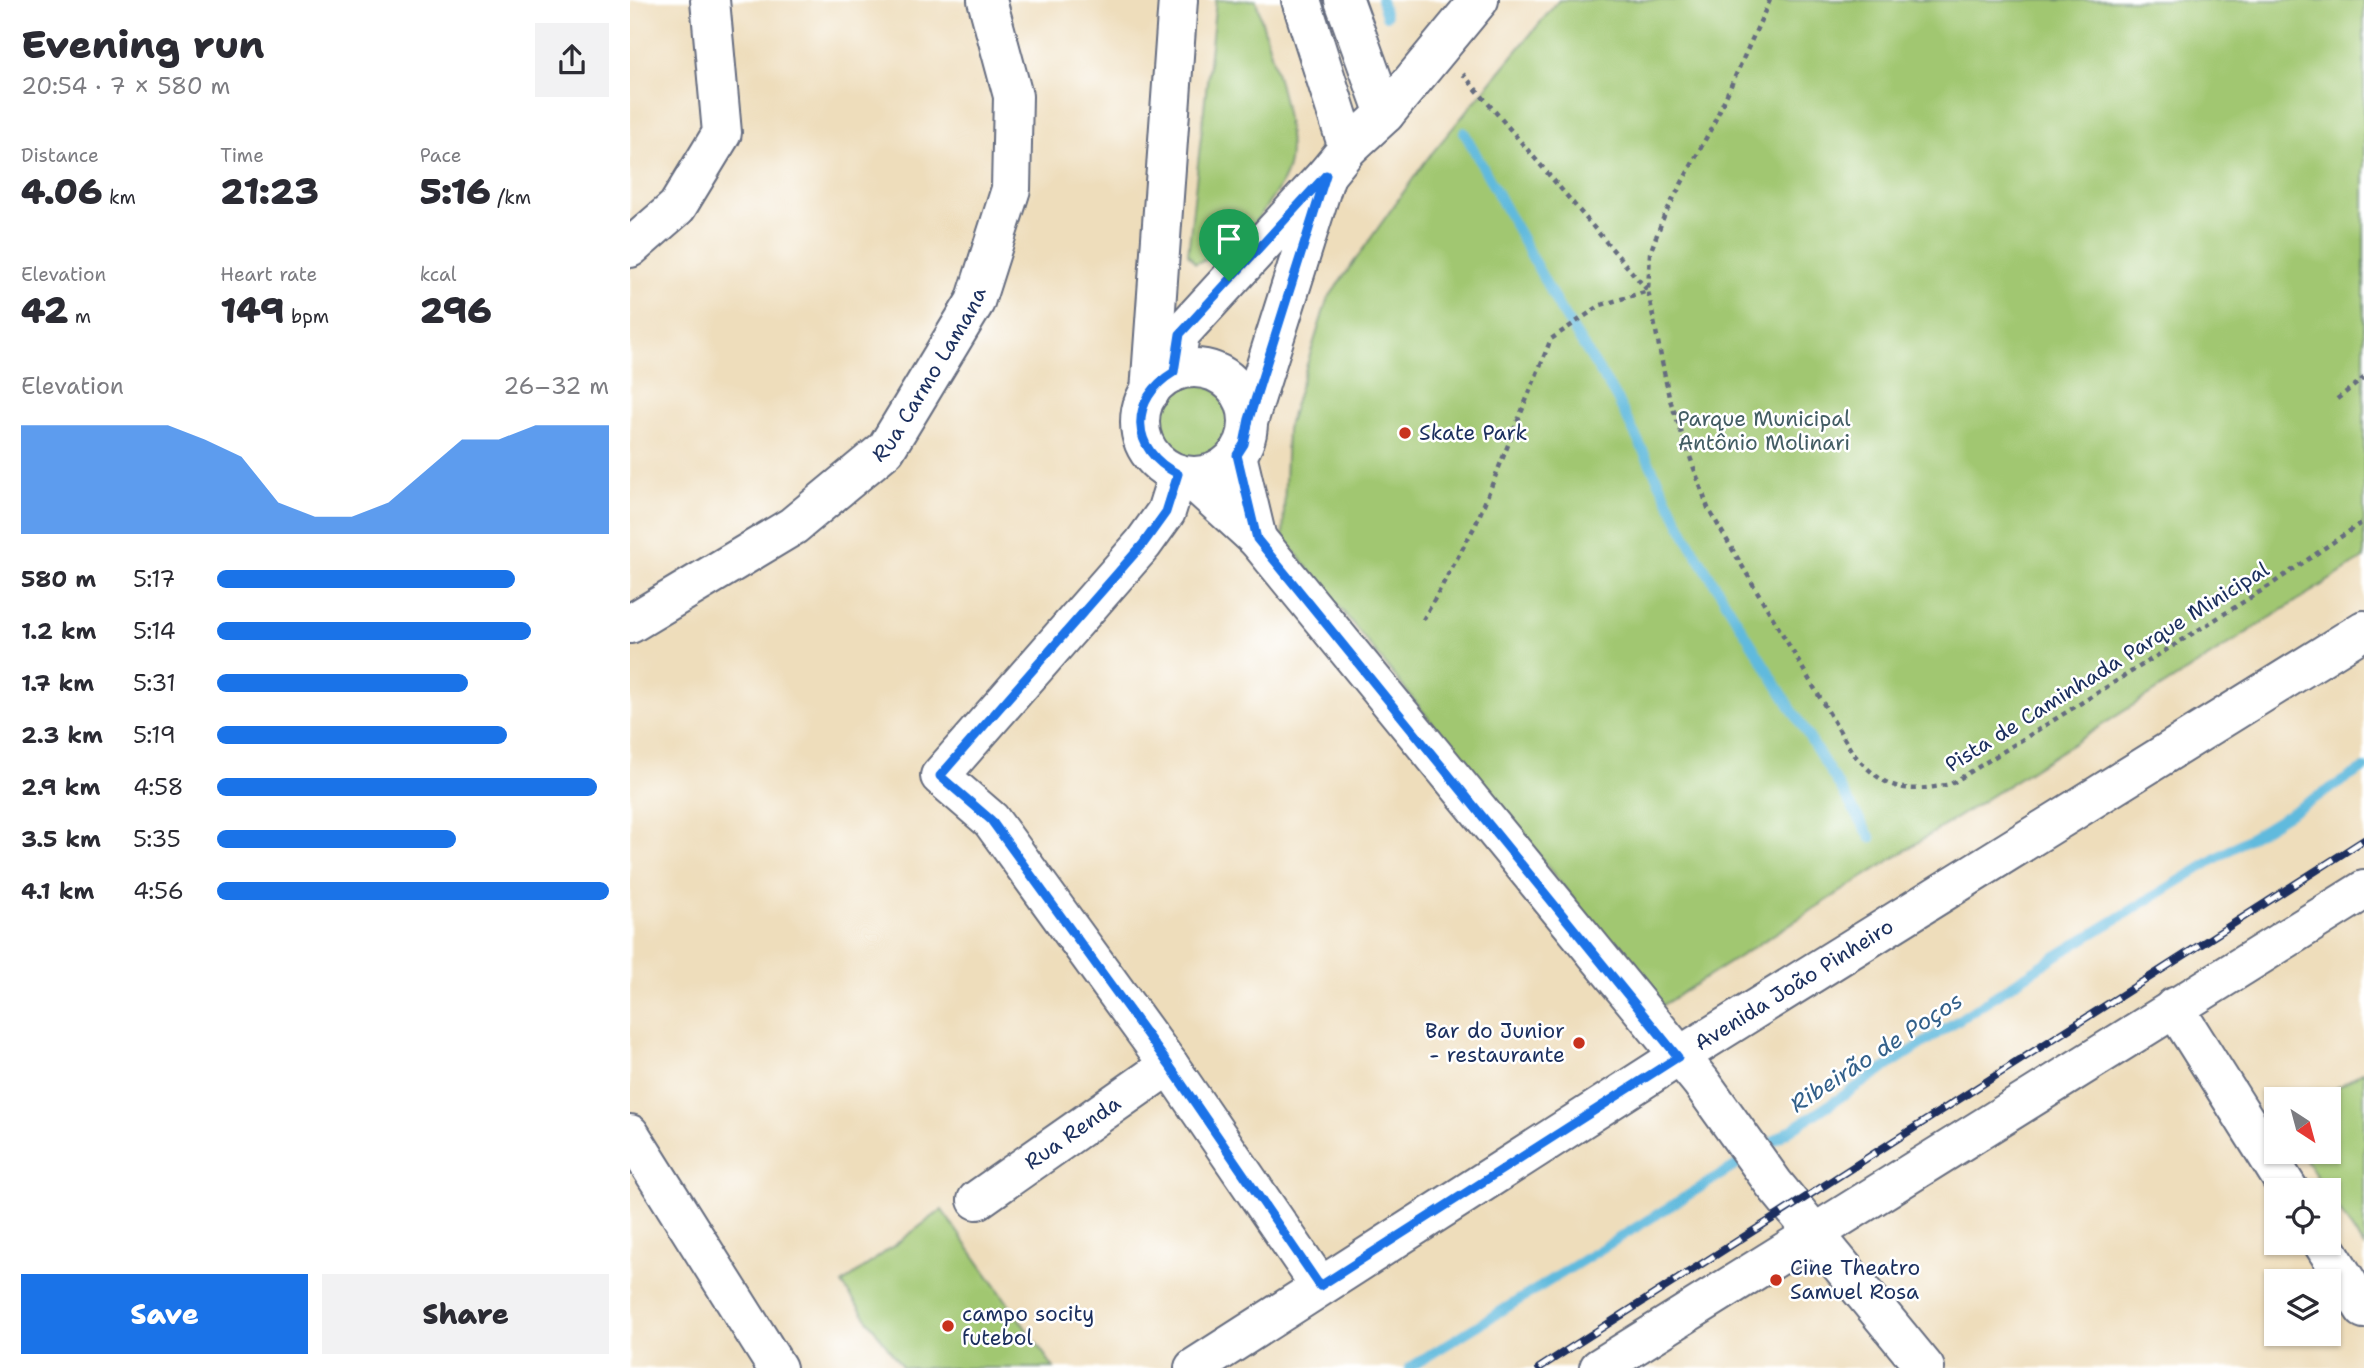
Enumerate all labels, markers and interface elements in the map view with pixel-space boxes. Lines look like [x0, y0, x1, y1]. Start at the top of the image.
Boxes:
text: Evening run [21, 19, 264, 70]
button: share [535, 23, 609, 97]
text: 20:54 · 7 × 580 m [21, 71, 230, 101]
text: Distance [21, 143, 99, 168]
text: Time [220, 143, 264, 168]
text: Pace [420, 143, 461, 168]
text: 4.06 [21, 168, 103, 215]
text: 21:23 [220, 168, 319, 215]
text: 5:16 [420, 168, 491, 215]
text: km [103, 185, 136, 210]
text: /km [491, 185, 531, 210]
pin [1199, 209, 1259, 281]
icon: arrive [1210, 220, 1248, 258]
text: Elevation [21, 262, 106, 287]
text: Heart rate [220, 262, 317, 287]
text: kcal [420, 262, 457, 287]
street label: Rua Carmo Lamana [866, 284, 993, 469]
text: 42 [21, 287, 68, 334]
text: 149 [220, 287, 284, 334]
text: 296 [420, 287, 492, 334]
text: m [68, 304, 91, 329]
text: bpm [284, 304, 329, 329]
text: Elevation [21, 371, 124, 401]
text: 26–32 m [503, 371, 609, 401]
park label: Parque Municipal Antônio Molinari [1677, 405, 1851, 457]
place label: Skate Park [1419, 419, 1528, 447]
marker: Skate Park [1397, 425, 1413, 441]
street label: Pista de Caminhada Parque Minicipal [1940, 555, 2275, 779]
text: 580 m [21, 564, 96, 594]
text: 5:17 [133, 564, 175, 594]
text: 1.2 km [21, 616, 97, 646]
text: 5:14 [133, 616, 176, 646]
text: 1.7 km [21, 668, 94, 698]
text: 5:31 [133, 668, 176, 698]
text: 2.3 km [21, 720, 103, 750]
text: 5:19 [133, 720, 176, 750]
text: 2.9 km [21, 772, 100, 802]
text: 4:58 [133, 772, 184, 802]
text: 3.5 km [21, 824, 101, 854]
text: 5:35 [133, 824, 181, 854]
text: 4.1 km [21, 876, 94, 906]
text: 4:56 [133, 876, 184, 906]
street label: Avenida João Pinheiro [1689, 912, 1899, 1057]
water label: Ribeirão de Poços [1784, 985, 1968, 1119]
place label: Bar do Junior - restaurante [1425, 1017, 1565, 1069]
marker: Bar do Junior - restaurante [1571, 1035, 1587, 1051]
north arrow [2264, 1087, 2342, 1164]
map controls [2264, 1087, 2341, 1346]
street label: Rua Renda [1019, 1089, 1126, 1176]
button: locate [2264, 1178, 2341, 1255]
place label: Cine Theatro Samuel Rosa [1790, 1254, 1920, 1306]
button: layers [2264, 1269, 2341, 1346]
marker: Cine Theatro Samuel Rosa [1768, 1272, 1784, 1288]
button: Save [21, 1274, 308, 1354]
button: Share [322, 1274, 609, 1354]
place label: campo socity futebol [962, 1300, 1094, 1352]
marker: campo socity futebol [940, 1318, 956, 1334]

